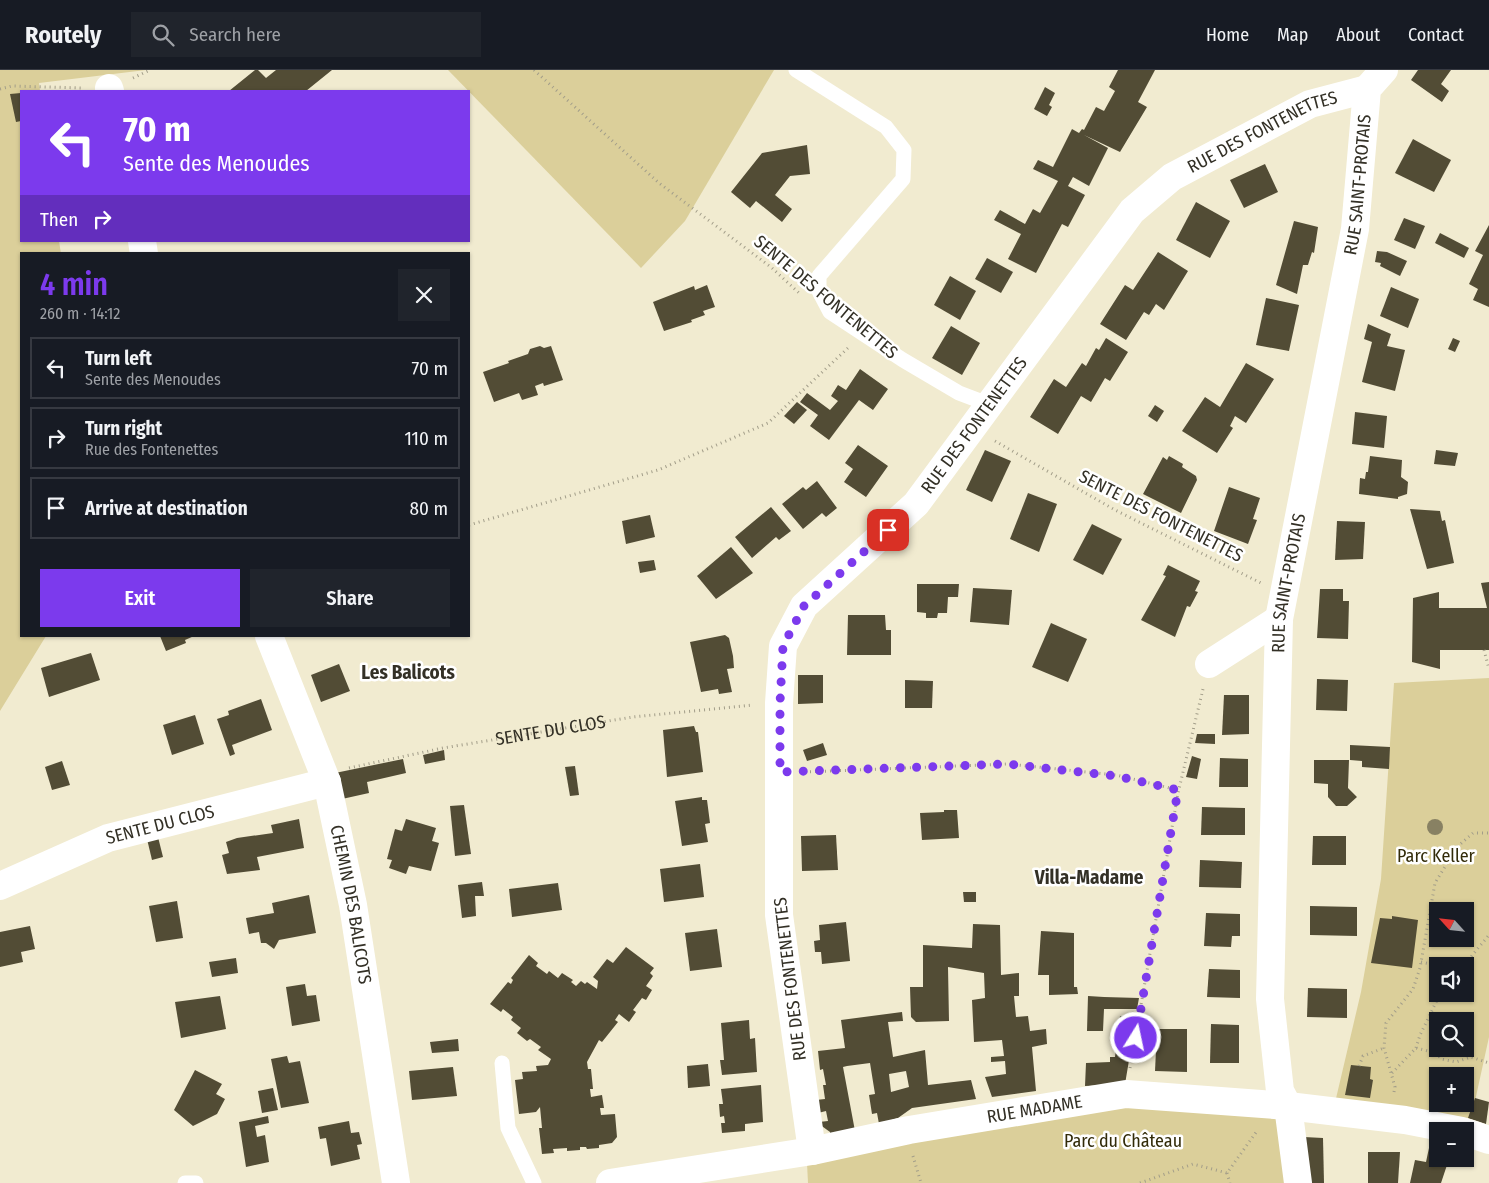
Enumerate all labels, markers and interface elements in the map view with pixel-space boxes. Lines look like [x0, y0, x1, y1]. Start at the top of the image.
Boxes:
search box [131, 12, 481, 57]
text: Routely [25, 21, 101, 49]
icon: search [149, 21, 177, 49]
text: Search here [189, 23, 281, 46]
text: Home [1206, 24, 1249, 46]
text: Map [1277, 24, 1308, 46]
text: About [1336, 24, 1380, 46]
text: Contact [1408, 24, 1464, 46]
street label: RUE DES FONTENETTES [1184, 86, 1340, 178]
text: 70 m [123, 108, 191, 150]
icon: left [40, 110, 105, 175]
street label: RUE SAINT-PROTAIS [1339, 113, 1376, 257]
text: Sente des Menoudes [123, 150, 310, 177]
icon: right [88, 205, 116, 233]
text: Then [40, 208, 78, 231]
street label: SENTE DES FONTENETTES [750, 230, 902, 364]
text: 4 min [40, 267, 108, 303]
button: close [398, 269, 450, 321]
text: 260 m · 14:12 [40, 304, 120, 323]
text: Turn left [85, 347, 152, 370]
street label: RUE DES FONTENETTES [916, 352, 1032, 498]
icon: left [42, 354, 70, 382]
text: 70 m [412, 357, 448, 380]
text: Sente des Menoudes [85, 370, 221, 389]
text: Turn right [85, 417, 162, 440]
icon: right [42, 424, 70, 452]
text: 110 m [404, 427, 448, 450]
text: Rue des Fontenettes [85, 440, 218, 459]
street label: SENTE DES FONTENETTES [1075, 465, 1247, 567]
icon: arrive [42, 494, 70, 522]
text: Arrive at destination [85, 497, 248, 520]
text: 80 m [410, 497, 448, 520]
pin [867, 509, 909, 551]
street label: RUE SAINT-PROTAIS [1267, 511, 1310, 653]
icon: arrive [874, 516, 902, 544]
button: Exit [40, 569, 240, 627]
button: Share [250, 569, 450, 627]
district label: Les Balicots [361, 661, 455, 684]
street label: SENTE DU CLOS [494, 711, 607, 750]
street label: SENTE DU CLOS [104, 800, 217, 849]
street label: CHEMIN DES BALICOTS [325, 823, 376, 986]
park label: Parc Keller [1397, 845, 1476, 867]
district label: Villa-Madame [1034, 866, 1144, 889]
street label: RUE DES FONTENETTES [769, 896, 811, 1062]
north arrow [1429, 902, 1474, 948]
map controls [1429, 902, 1474, 1167]
button: sound [1429, 957, 1474, 1002]
position arrow [1109, 1011, 1161, 1063]
button: search [1429, 1012, 1474, 1057]
button: + [1429, 1067, 1474, 1112]
street label: RUE MADAME [985, 1090, 1084, 1128]
button: − [1429, 1122, 1474, 1167]
park label: Parc du Château [1064, 1130, 1182, 1152]

